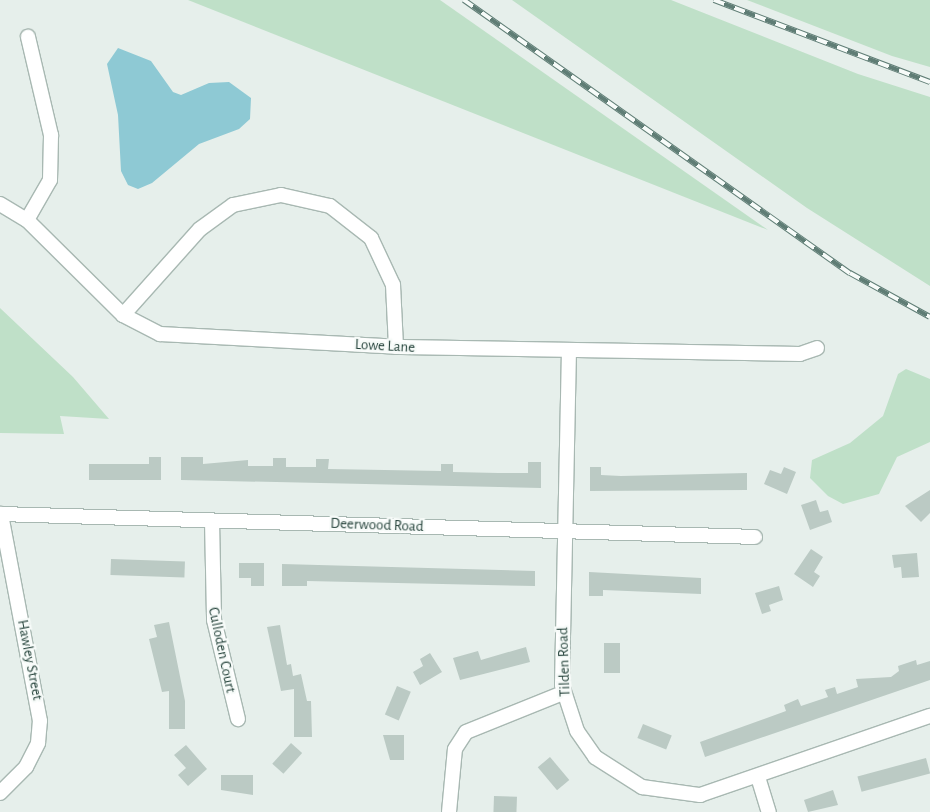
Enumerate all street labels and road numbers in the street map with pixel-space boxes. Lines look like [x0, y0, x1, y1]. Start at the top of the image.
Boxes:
street label: Lowe Lane [354, 335, 416, 357]
street label: Deerwood Road [330, 514, 424, 536]
street label: Culloden Court [204, 606, 240, 694]
street label: Hawley Street [13, 618, 47, 702]
street label: Tilden Road [554, 627, 574, 697]

